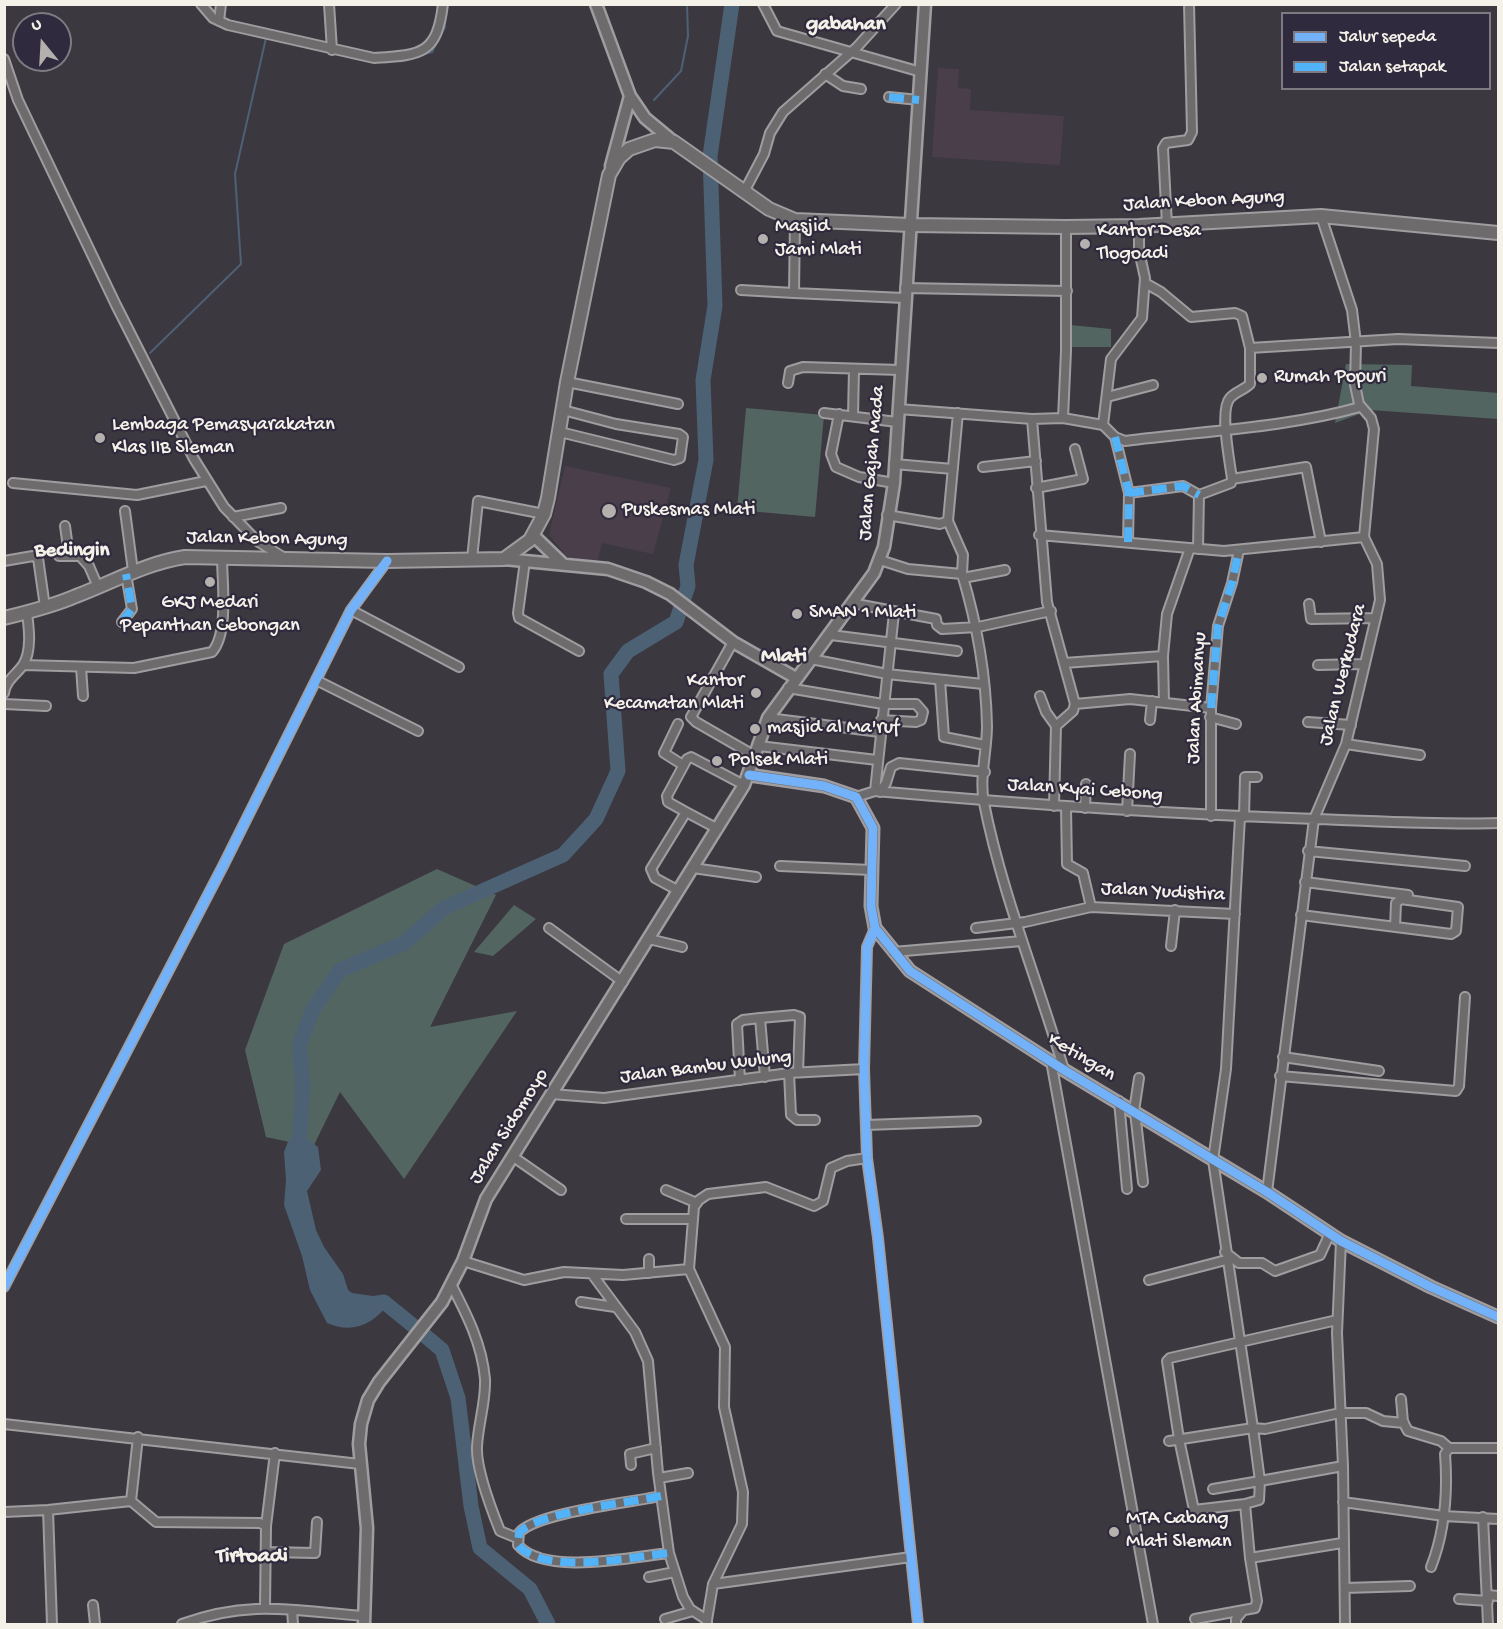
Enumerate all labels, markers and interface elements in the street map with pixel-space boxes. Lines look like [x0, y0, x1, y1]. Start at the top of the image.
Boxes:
north arrow [12, 12, 72, 72]
legend [1281, 12, 1491, 90]
district label: gabahan [806, 13, 886, 39]
text: U [30, 16, 44, 37]
text: Jalur sepeda [1339, 27, 1436, 48]
text: Jalan setapak [1339, 57, 1445, 78]
street label: Jalan Kebon Agung [1123, 186, 1285, 218]
place label: Masjid Jami Mlati [775, 216, 862, 263]
place label: Kantor Desa Tlogoadi [1097, 220, 1201, 267]
marker: Masjid Jami Mlati [756, 232, 770, 246]
marker: Kantor Desa Tlogoadi [1078, 237, 1092, 251]
place label: Rumah Popuri [1274, 366, 1387, 390]
marker: Rumah Popuri [1255, 371, 1269, 385]
street label: Jalan Gajah Mada [854, 385, 892, 541]
place label: Lembaga Pemasyarakatan Klas IIB Sleman [112, 414, 335, 461]
marker: Lembaga Pemasyarakatan Klas IIB Sleman [93, 431, 107, 445]
place label: Puskesmas Mlati [622, 499, 756, 523]
marker: Puskesmas Mlati [600, 502, 618, 520]
street label: Jalan Kebon Agung [186, 527, 348, 553]
district label: Bedingin [35, 539, 109, 565]
marker: GKJ Medari Pepanthan Cebongan [203, 575, 217, 589]
place label: GKJ Medari Pepanthan Cebongan [120, 592, 300, 639]
place label: SMAN 1 Mlati [809, 602, 916, 626]
street label: Jalan Werkudara [1315, 602, 1373, 748]
marker: SMAN 1 Mlati [790, 607, 804, 621]
street label: Jalan Abimanyu [1183, 631, 1213, 765]
district label: Mlati [761, 645, 807, 671]
place label: Kantor Kecamatan Mlati [604, 670, 744, 717]
marker: Kantor Kecamatan Mlati [749, 686, 763, 700]
place label: masjid al Ma'ruf [767, 717, 899, 741]
marker: masjid al Ma'ruf [748, 722, 762, 736]
place label: Polsek Mlati [729, 749, 828, 773]
marker: Polsek Mlati [710, 754, 724, 768]
street label: Jalan Kyai Cebong [1007, 774, 1163, 808]
street label: Jalan Yudistira [1100, 878, 1226, 908]
street label: Ketingan [1043, 1028, 1119, 1088]
street label: Jalan Bambu Wulung [619, 1046, 793, 1090]
street label: Jalan Sidomoyo [465, 1065, 555, 1189]
place label: MTA Cabang Mlati Sleman [1126, 1508, 1231, 1555]
marker: MTA Cabang Mlati Sleman [1107, 1525, 1121, 1539]
district label: Tirtoadi [216, 1545, 288, 1571]

